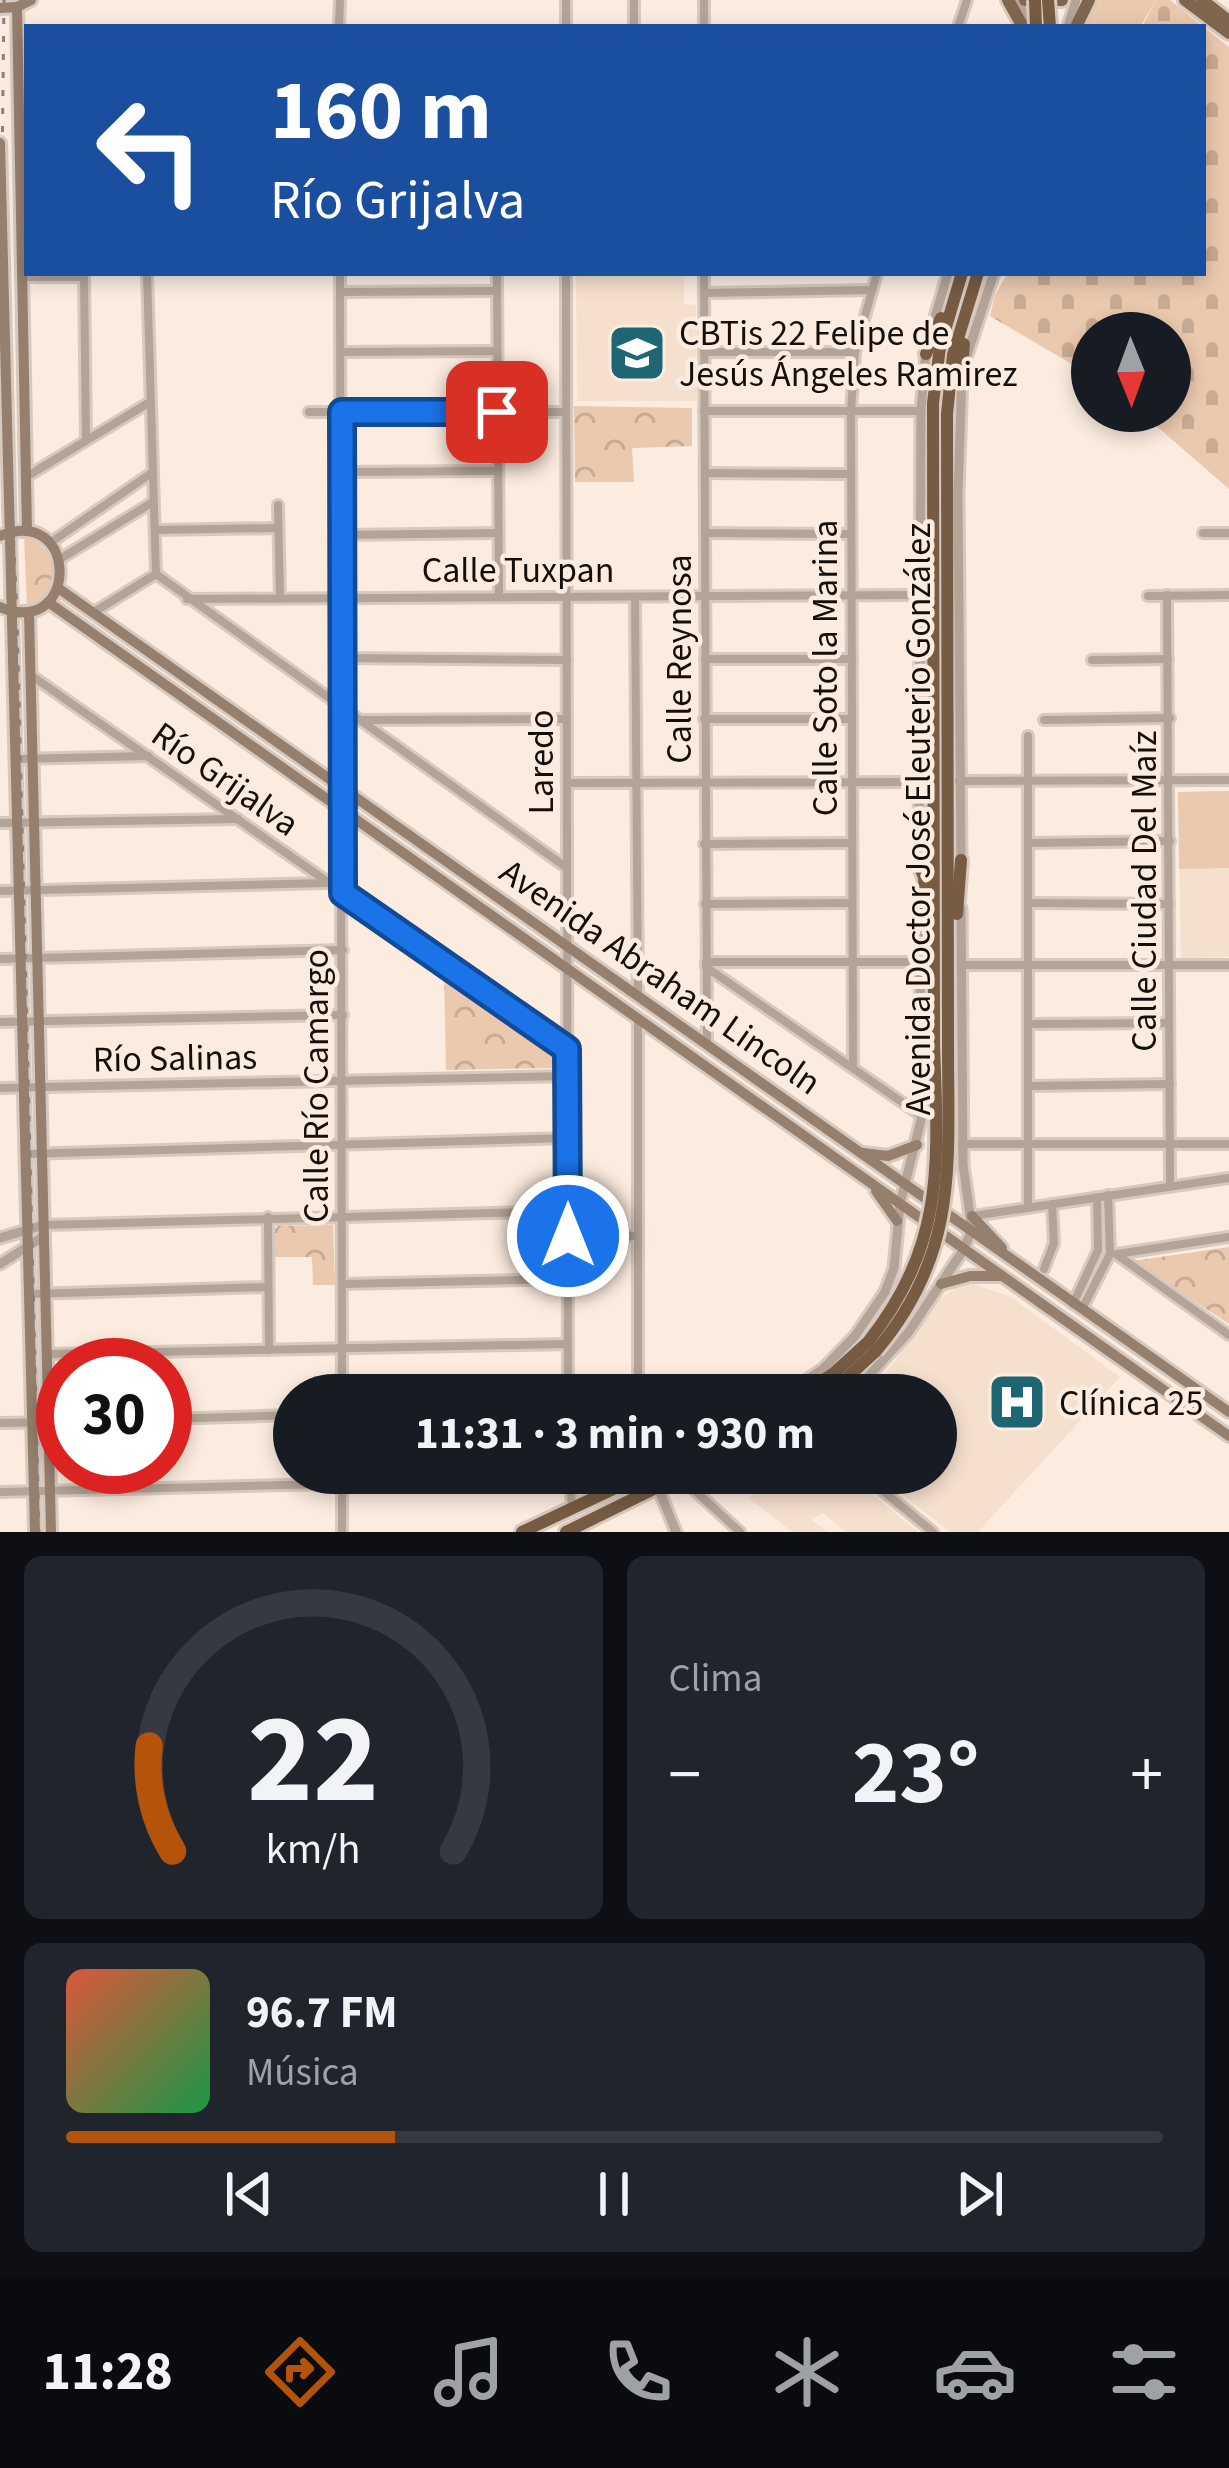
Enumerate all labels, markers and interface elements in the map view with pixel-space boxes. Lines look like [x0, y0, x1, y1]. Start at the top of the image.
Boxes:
text: 160 m [270, 52, 492, 172]
icon: left [72, 72, 228, 228]
text: Río Grijalva [270, 163, 525, 240]
place label: CBTis 22 Felipe de Jesús Ángeles Ramirez [679, 308, 1018, 400]
north arrow [1071, 312, 1191, 432]
map controls [1071, 312, 1191, 432]
school or university icon: CBTis 22 Felipe de Jesús Ángeles Ramirez [606, 322, 668, 384]
pin [446, 361, 548, 463]
icon: arrive [464, 379, 530, 445]
street label: Calle Soto la Marina [800, 520, 851, 816]
street label: Avenida Doctor José Eleuterio González [893, 523, 944, 1115]
street label: Calle Tuxpan [422, 545, 614, 596]
street label: Calle Reynosa [654, 554, 705, 764]
street label: Laredo [516, 709, 567, 815]
street label: Río Grijalva [141, 710, 309, 849]
street label: Calle Ciudad Del Maíz [1119, 730, 1170, 1052]
street label: Avenida Abraham Lincoln [489, 847, 831, 1108]
street label: Calle Río Camargo [291, 949, 342, 1223]
street label: Río Salinas [92, 1032, 258, 1085]
position arrow [505, 1173, 631, 1299]
speed limit sign: 30 [36, 1338, 192, 1494]
hospital icon: Clínica 25 [986, 1371, 1048, 1433]
place label: Clínica 25 [1059, 1378, 1203, 1429]
text: 11:31 · 3 min · 930 m [415, 1402, 815, 1466]
text: Clima [669, 1651, 762, 1707]
text: 22 [247, 1672, 379, 1850]
text: 23° [852, 1710, 980, 1838]
text: − [669, 1728, 701, 1822]
text: + [1130, 1728, 1163, 1822]
text: km/h [266, 1818, 361, 1879]
text: 96.7 FM [246, 1981, 398, 2045]
text: Música [246, 2045, 359, 2101]
icon: previous [216, 2161, 282, 2227]
icon: pause [581, 2161, 647, 2227]
icon: next [947, 2161, 1013, 2227]
icon: directions [258, 2330, 342, 2414]
icon: music [427, 2330, 511, 2414]
icon: phone [596, 2330, 680, 2414]
icon: climate [765, 2330, 849, 2414]
icon: car [933, 2330, 1017, 2414]
icon: filters [1102, 2330, 1186, 2414]
text: 11:28 [42, 2334, 173, 2411]

